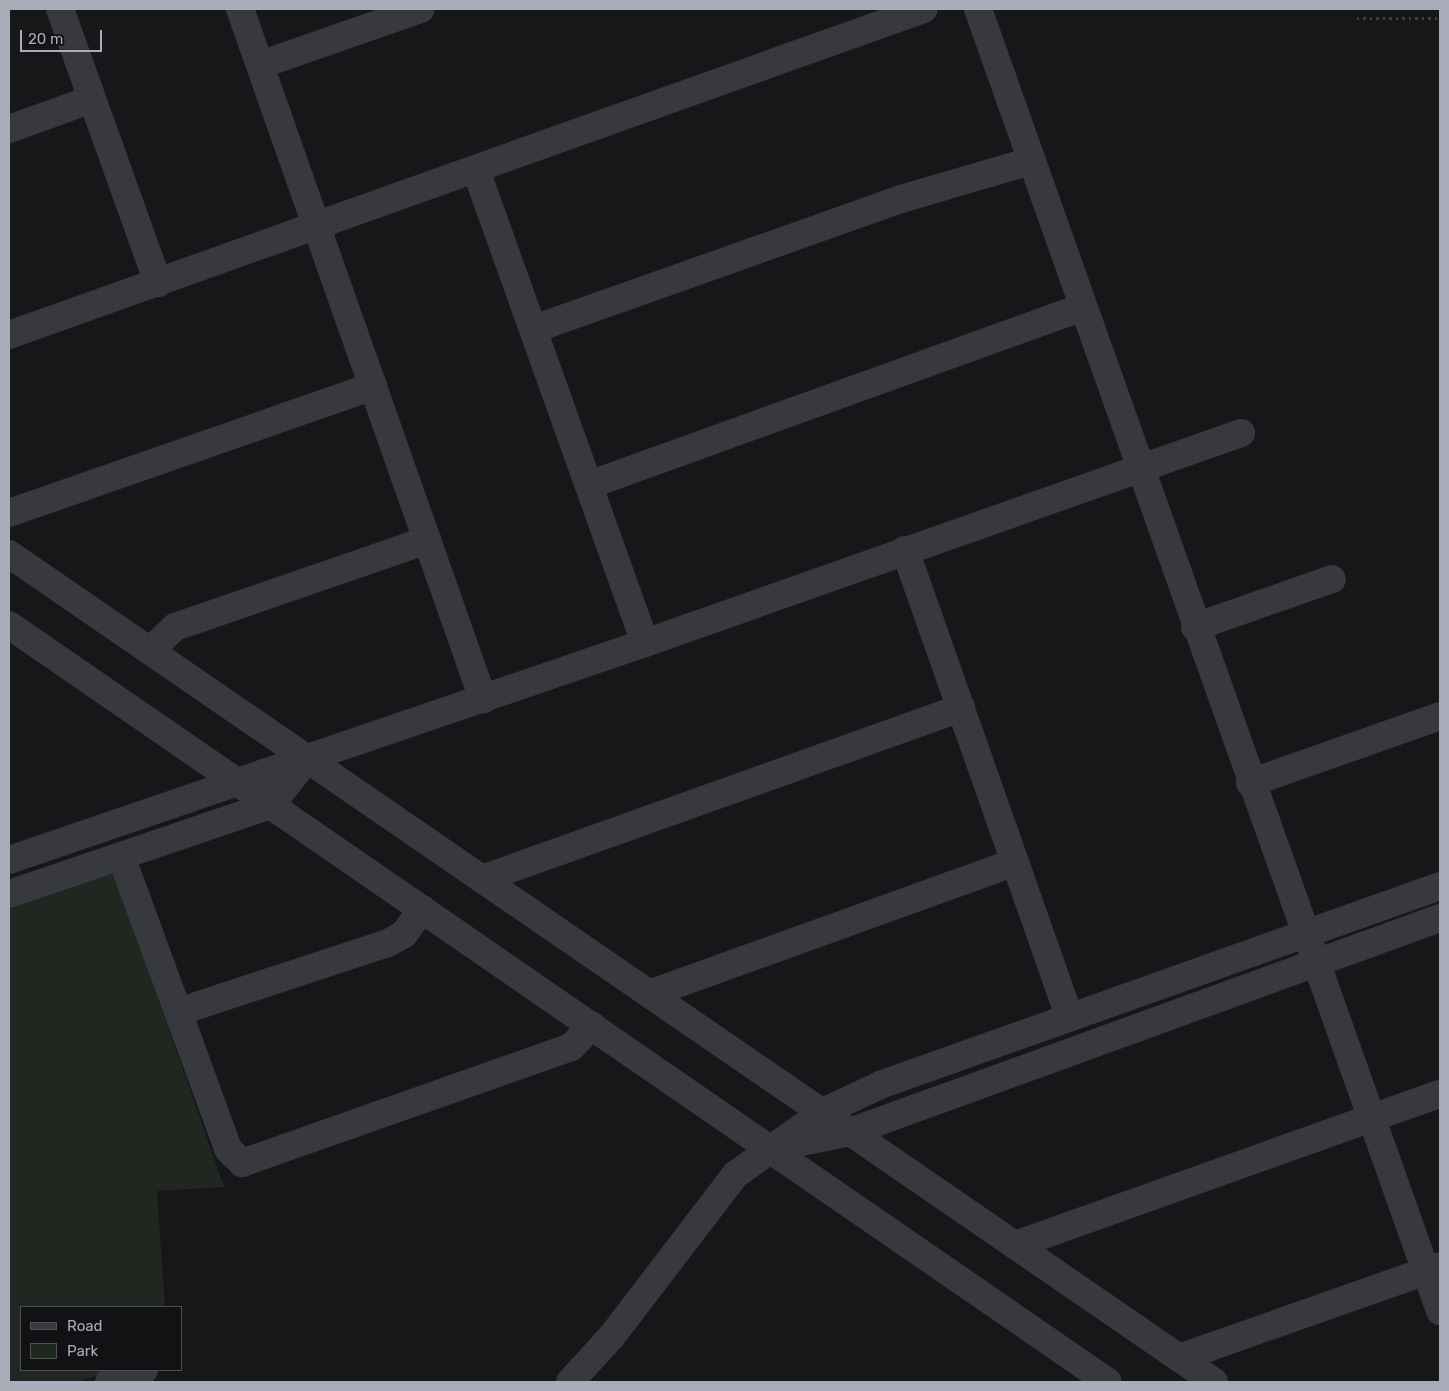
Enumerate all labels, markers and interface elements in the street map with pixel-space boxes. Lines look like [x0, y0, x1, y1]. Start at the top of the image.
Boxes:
scale bar [22, 20, 105, 52]
text: 20 m [28, 30, 63, 48]
legend [20, 1306, 182, 1371]
text: Road [67, 1317, 103, 1335]
text: Park [67, 1342, 98, 1360]

